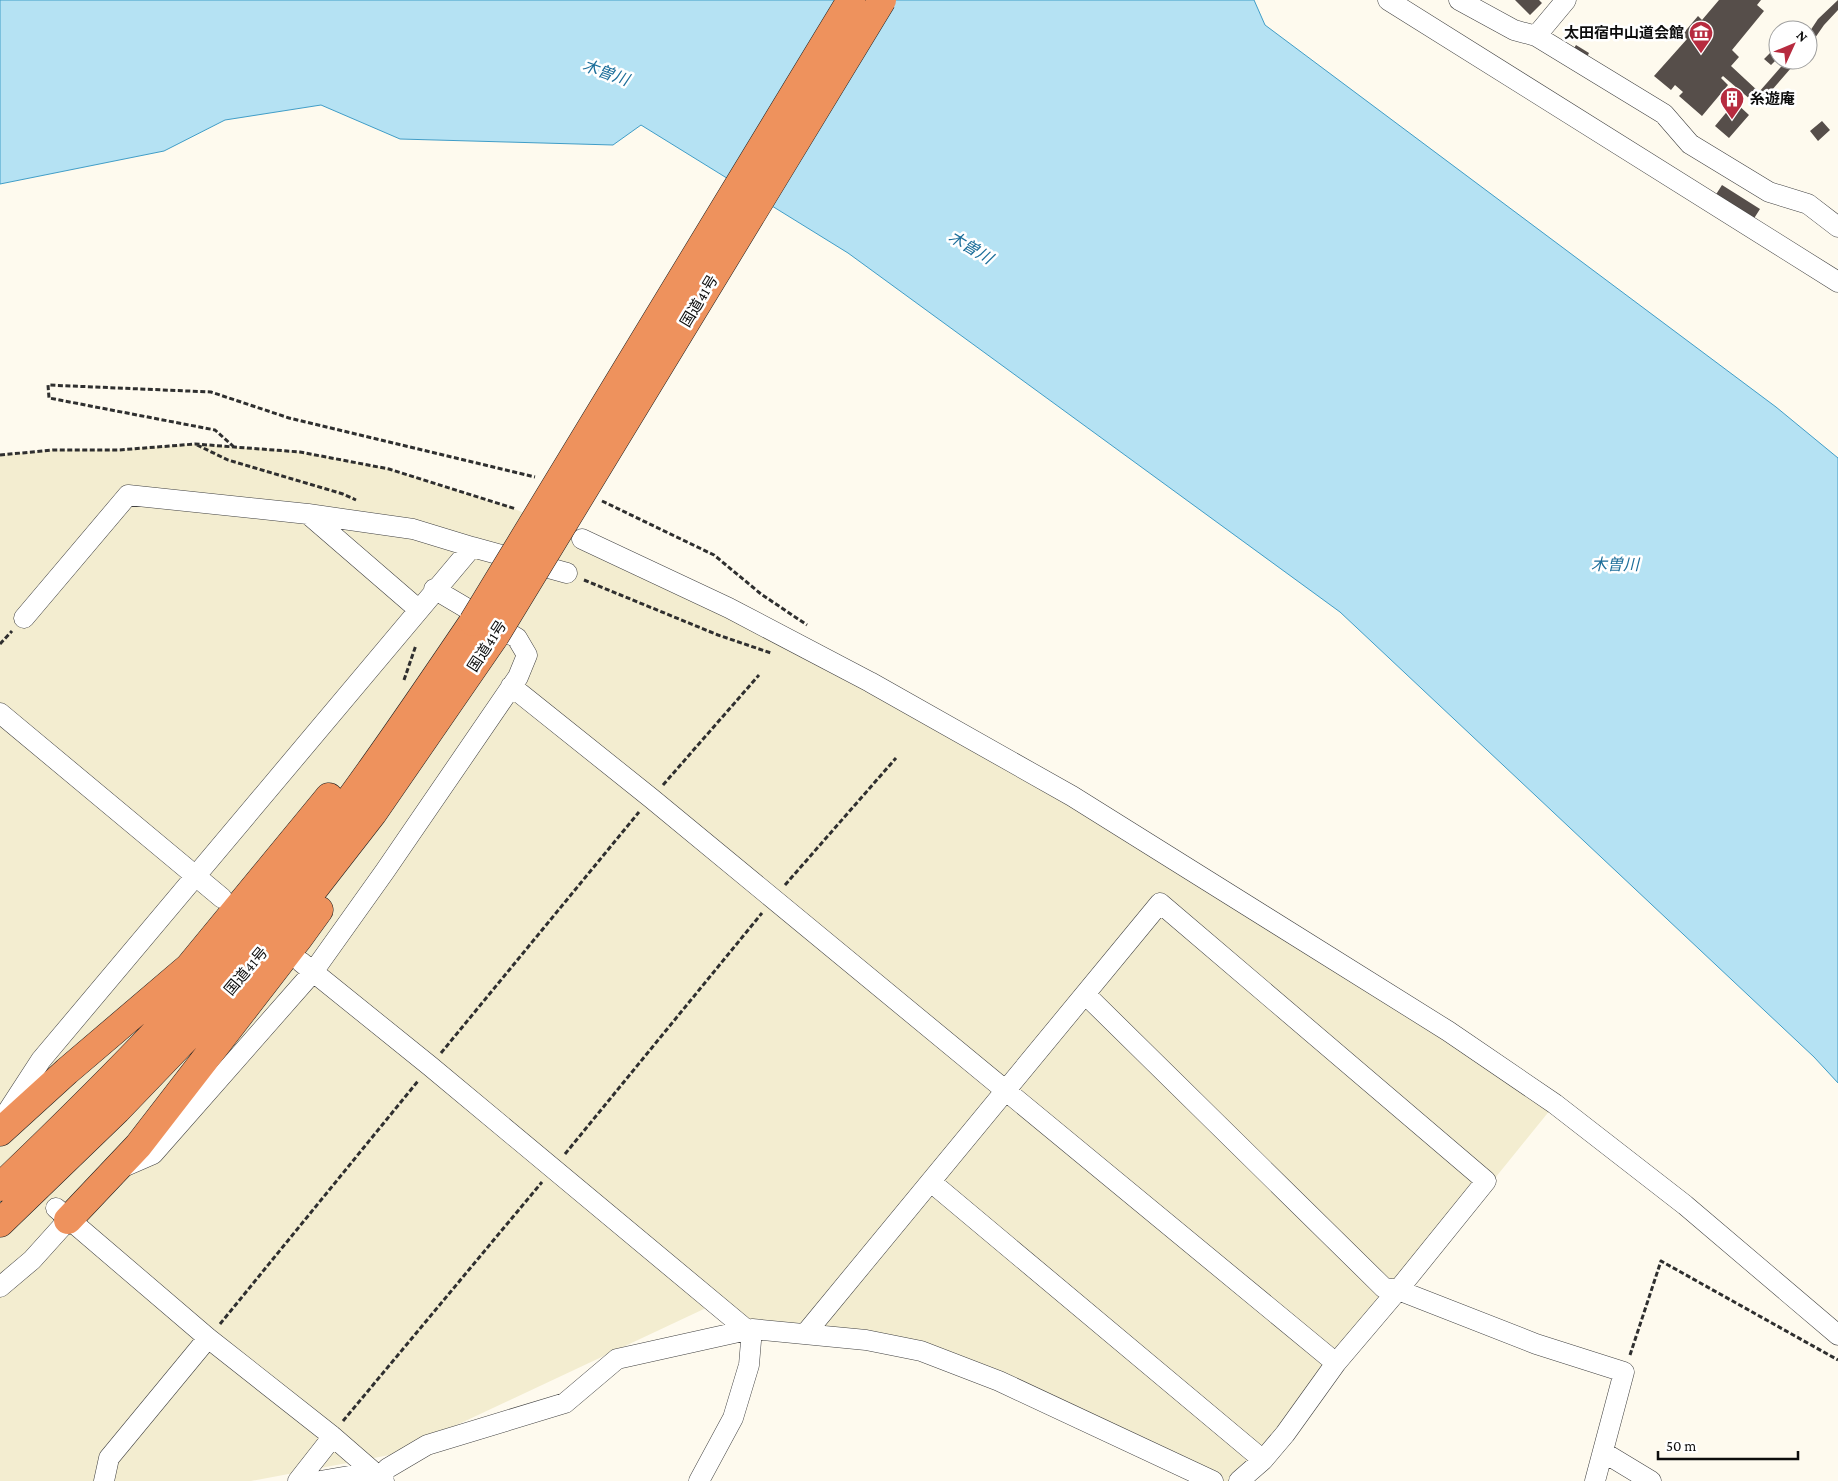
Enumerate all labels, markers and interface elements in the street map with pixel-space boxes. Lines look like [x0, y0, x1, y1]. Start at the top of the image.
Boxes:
museum icon: 太田宿中山道会館 [1688, 20, 1714, 54]
north arrow [1768, 20, 1818, 70]
place label: 太田宿中山道会館 [1564, 25, 1684, 41]
text: N [1793, 27, 1812, 45]
water label: 木曽川 [580, 56, 633, 89]
building icon: 糸遊庵 [1719, 86, 1745, 120]
place label: 糸遊庵 [1750, 90, 1795, 107]
water label: 木曽川 [946, 228, 997, 268]
street label: 国道41号 [677, 272, 721, 330]
water label: 木曽川 [1591, 556, 1641, 573]
street label: 国道41号 [465, 617, 509, 675]
street label: 国道41号 [221, 944, 271, 998]
scale bar [1658, 1428, 1798, 1460]
text: 50 m [1666, 1438, 1696, 1454]

